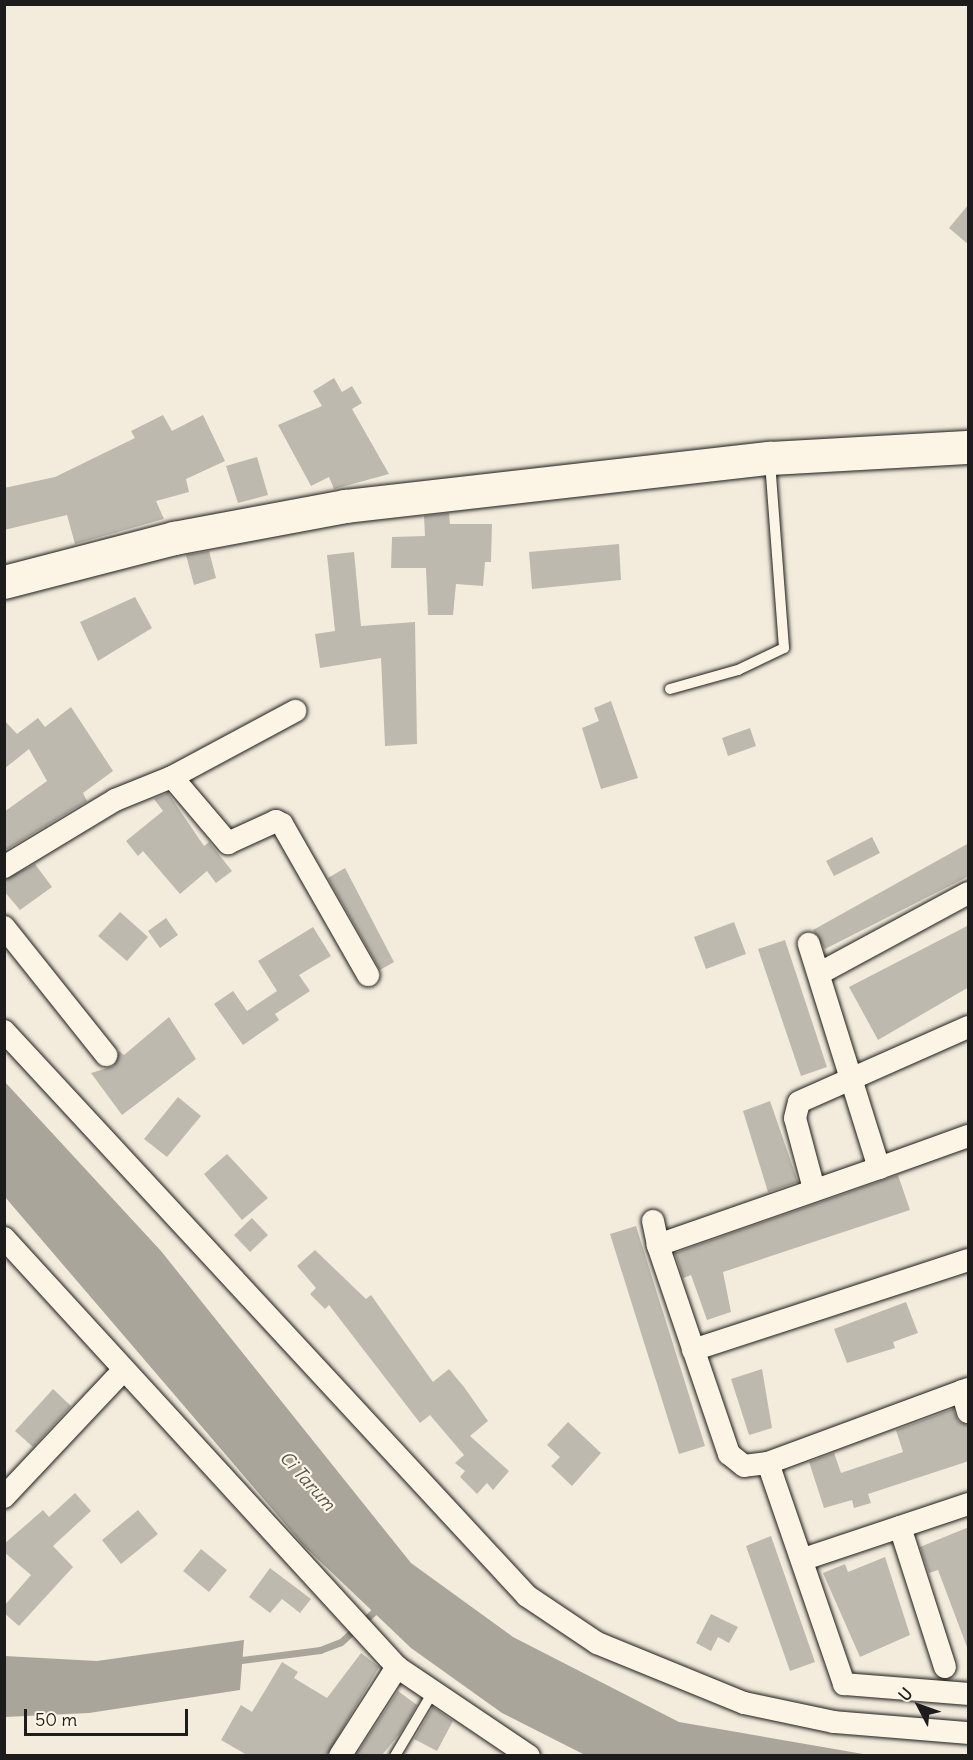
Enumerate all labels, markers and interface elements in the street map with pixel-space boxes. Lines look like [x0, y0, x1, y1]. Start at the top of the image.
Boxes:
water label: Ci Tarum [275, 1447, 339, 1515]
north arrow [889, 1676, 949, 1736]
text: U [894, 1684, 917, 1705]
scale bar [27, 1697, 190, 1735]
text: 50 m [35, 1708, 77, 1731]

